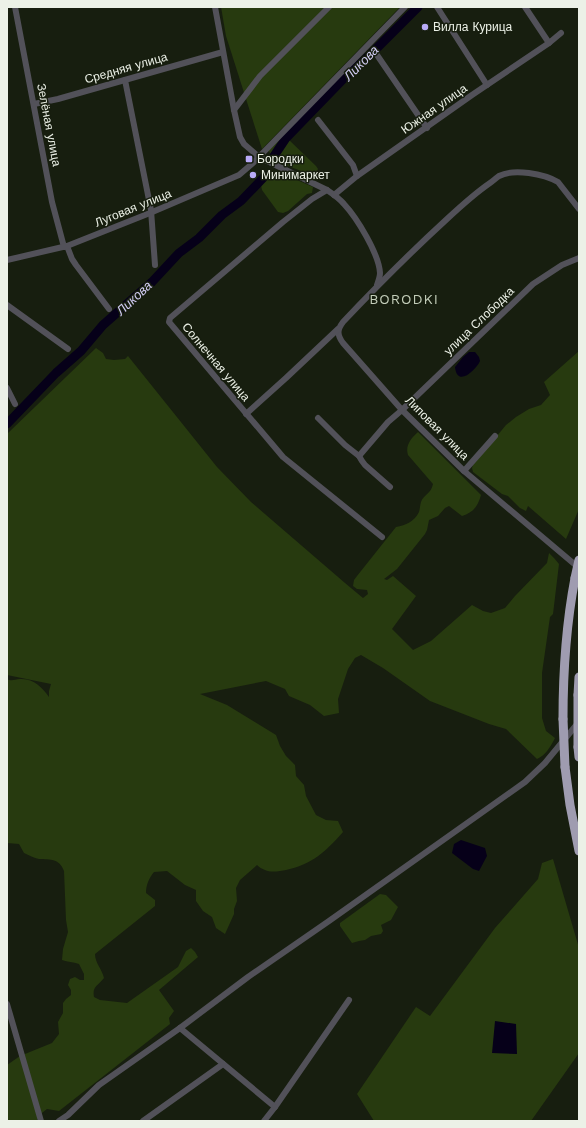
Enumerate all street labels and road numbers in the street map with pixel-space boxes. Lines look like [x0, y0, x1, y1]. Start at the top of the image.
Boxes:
street label: Средняя улица [83, 49, 169, 87]
street label: Южная улица [398, 81, 470, 137]
street label: Зелёная улица [34, 82, 64, 168]
street label: Луговая улица [93, 186, 174, 230]
street label: улица Слободка [441, 284, 517, 358]
street label: Солнечная улица [179, 320, 253, 404]
street label: Липовая улица [402, 393, 472, 463]

